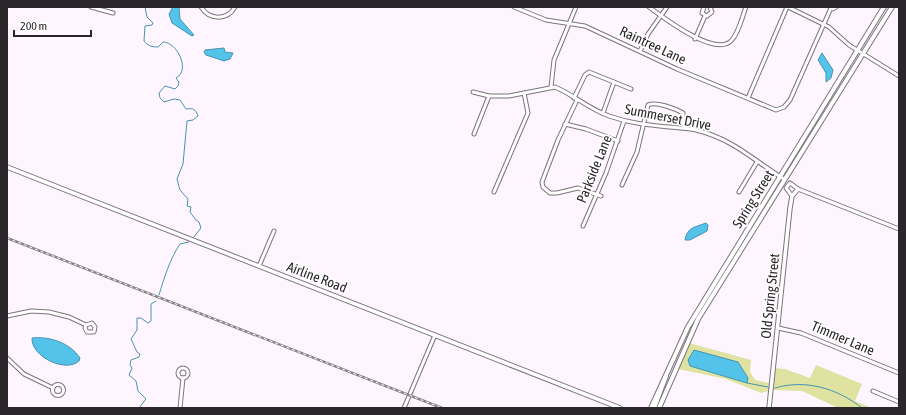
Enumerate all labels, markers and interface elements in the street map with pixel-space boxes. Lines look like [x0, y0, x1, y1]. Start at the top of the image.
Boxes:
scale bar [14, 12, 91, 38]
text: 200 m [20, 19, 47, 33]
street label: Raintree Lane [617, 23, 689, 67]
street label: Summerset Drive [623, 101, 713, 133]
street label: Parkside Lane [573, 133, 615, 205]
street label: Spring Street [729, 167, 777, 231]
street label: Old Spring Street [758, 253, 782, 339]
street label: Airline Road [285, 258, 349, 296]
street label: Timmer Lane [809, 318, 877, 358]

